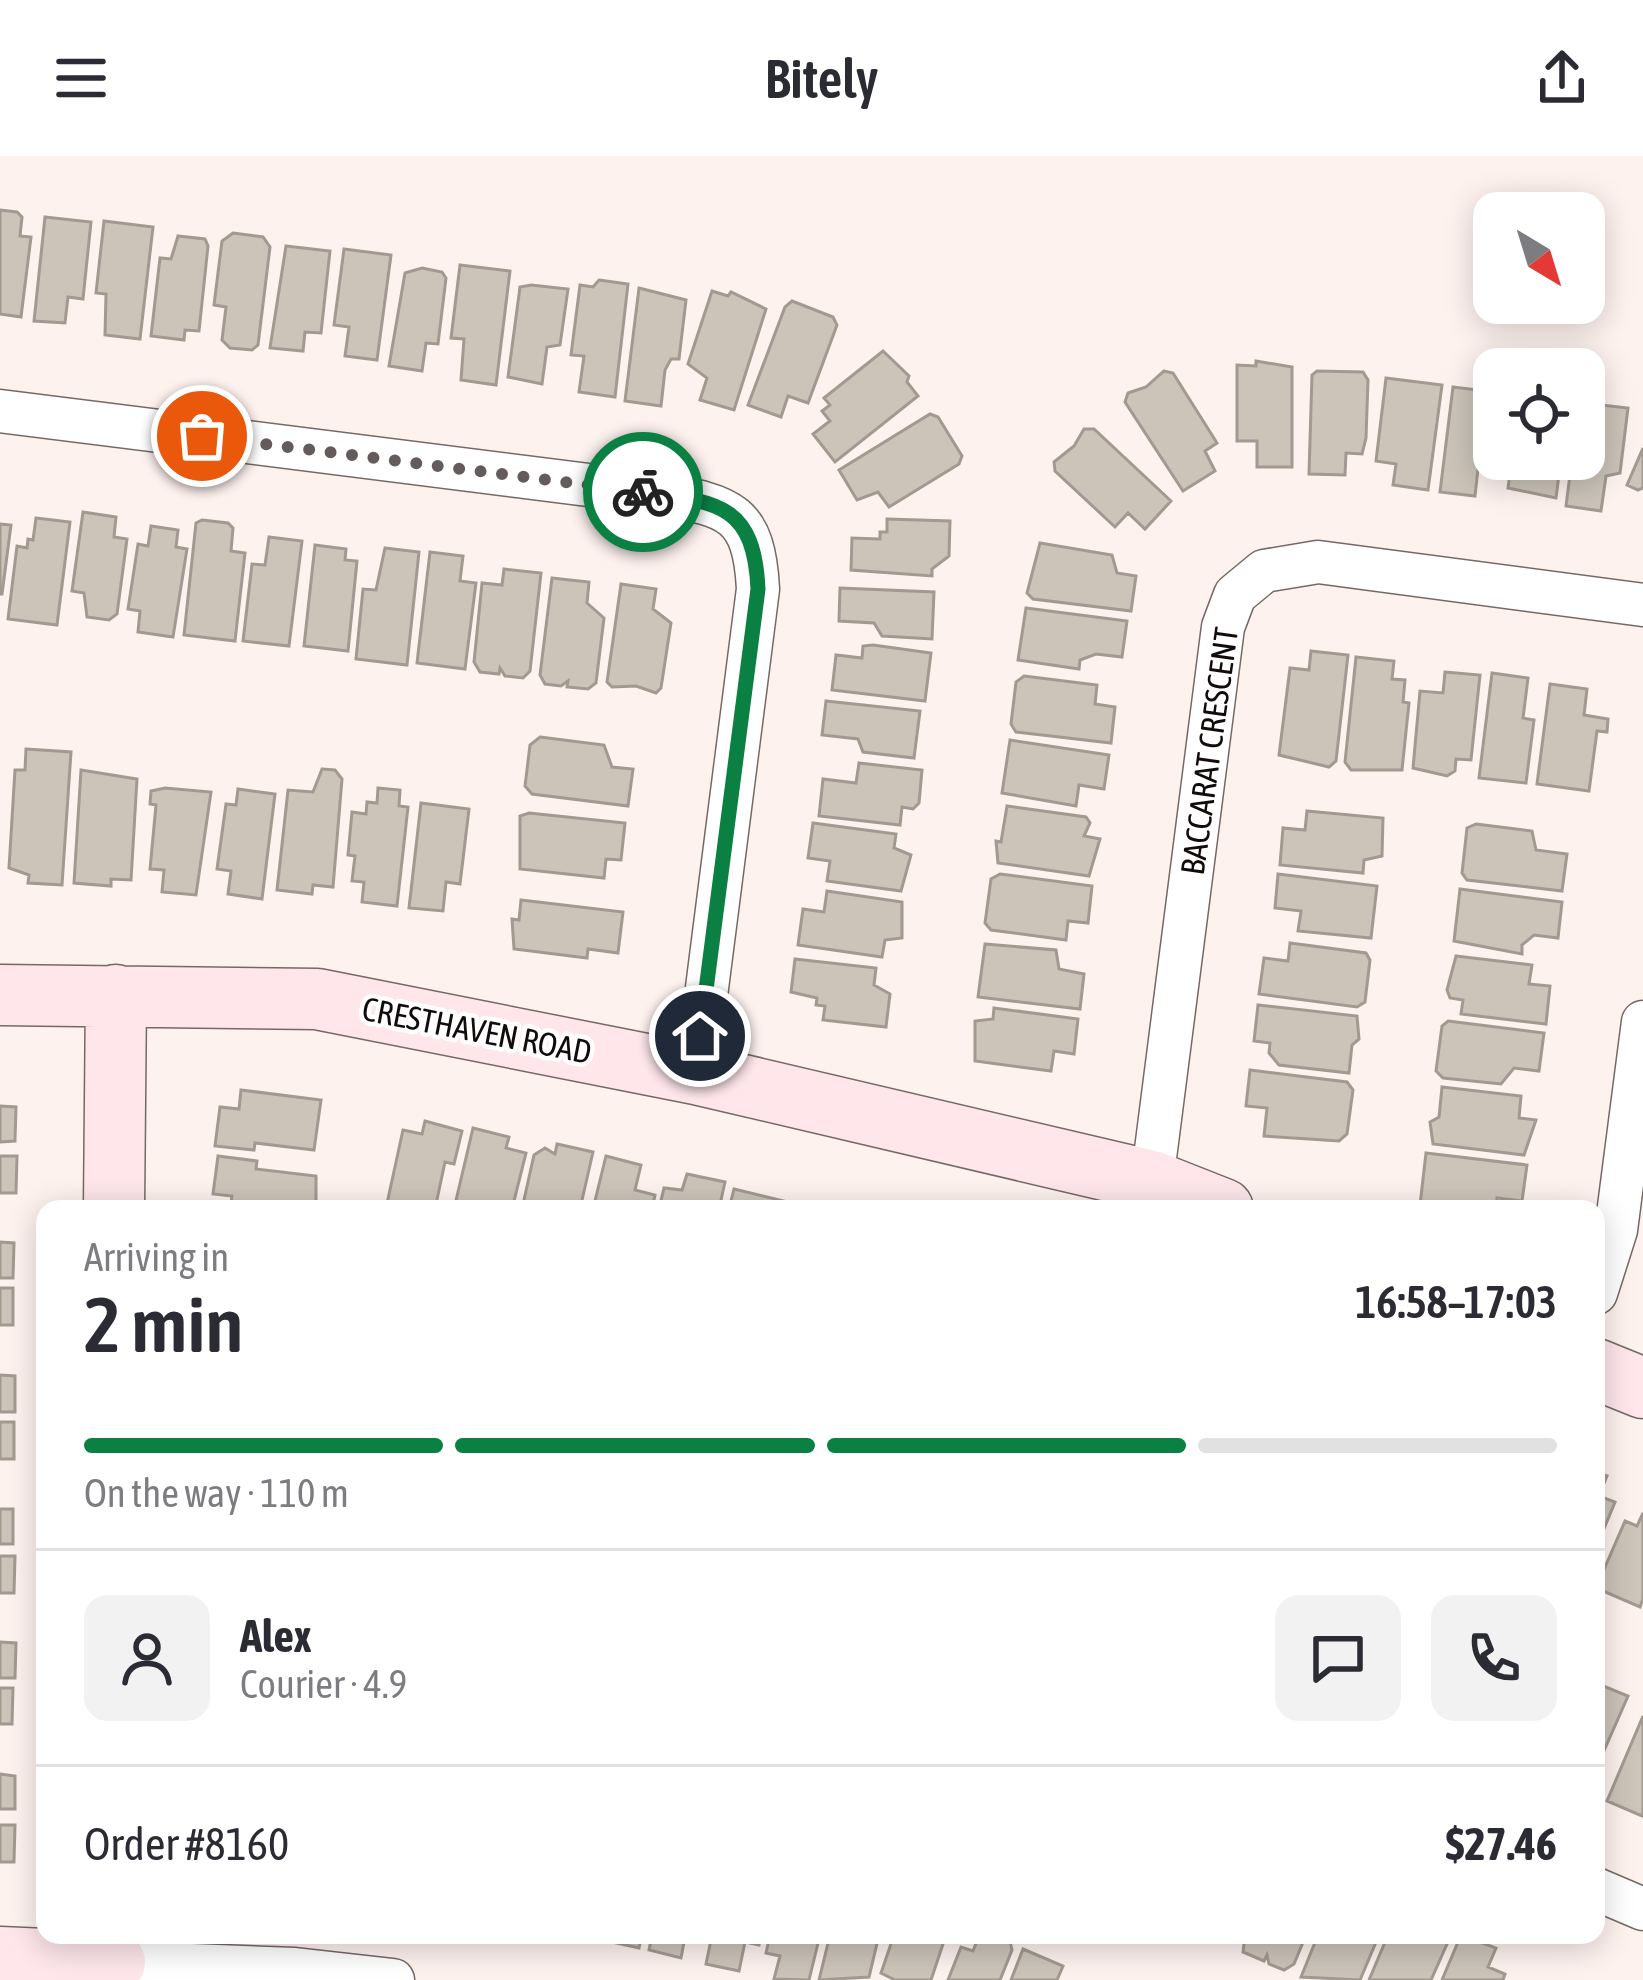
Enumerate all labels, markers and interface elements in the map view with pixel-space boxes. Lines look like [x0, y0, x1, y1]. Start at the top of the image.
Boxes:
icon: menu [48, 45, 114, 111]
icon: share [1529, 45, 1595, 111]
text: Bitely [765, 48, 878, 109]
north arrow [1473, 192, 1605, 324]
map controls [1473, 192, 1605, 480]
button: locate [1473, 348, 1605, 480]
pin [151, 385, 253, 487]
icon: bag [169, 403, 235, 469]
courier [583, 432, 703, 552]
icon: bike [610, 459, 676, 525]
street label: BACCARAT CRESCENT [1173, 624, 1245, 877]
pin [649, 985, 751, 1087]
street label: CRESTHAVEN ROAD [359, 989, 595, 1071]
icon: home [667, 1003, 733, 1069]
text: Arriving in [84, 1235, 229, 1279]
text: 16:58–17:03 [1355, 1276, 1557, 1328]
text: 2 min [84, 1279, 243, 1369]
text: On the way · 110 m [84, 1471, 349, 1515]
button: person [84, 1595, 210, 1721]
button: chat [1275, 1595, 1401, 1721]
button: phone [1431, 1595, 1557, 1721]
text: Alex [240, 1610, 312, 1662]
text: Courier · 4.9 [240, 1662, 407, 1706]
text: Order #8160 [84, 1818, 289, 1870]
text: $27.46 [1445, 1818, 1557, 1870]

